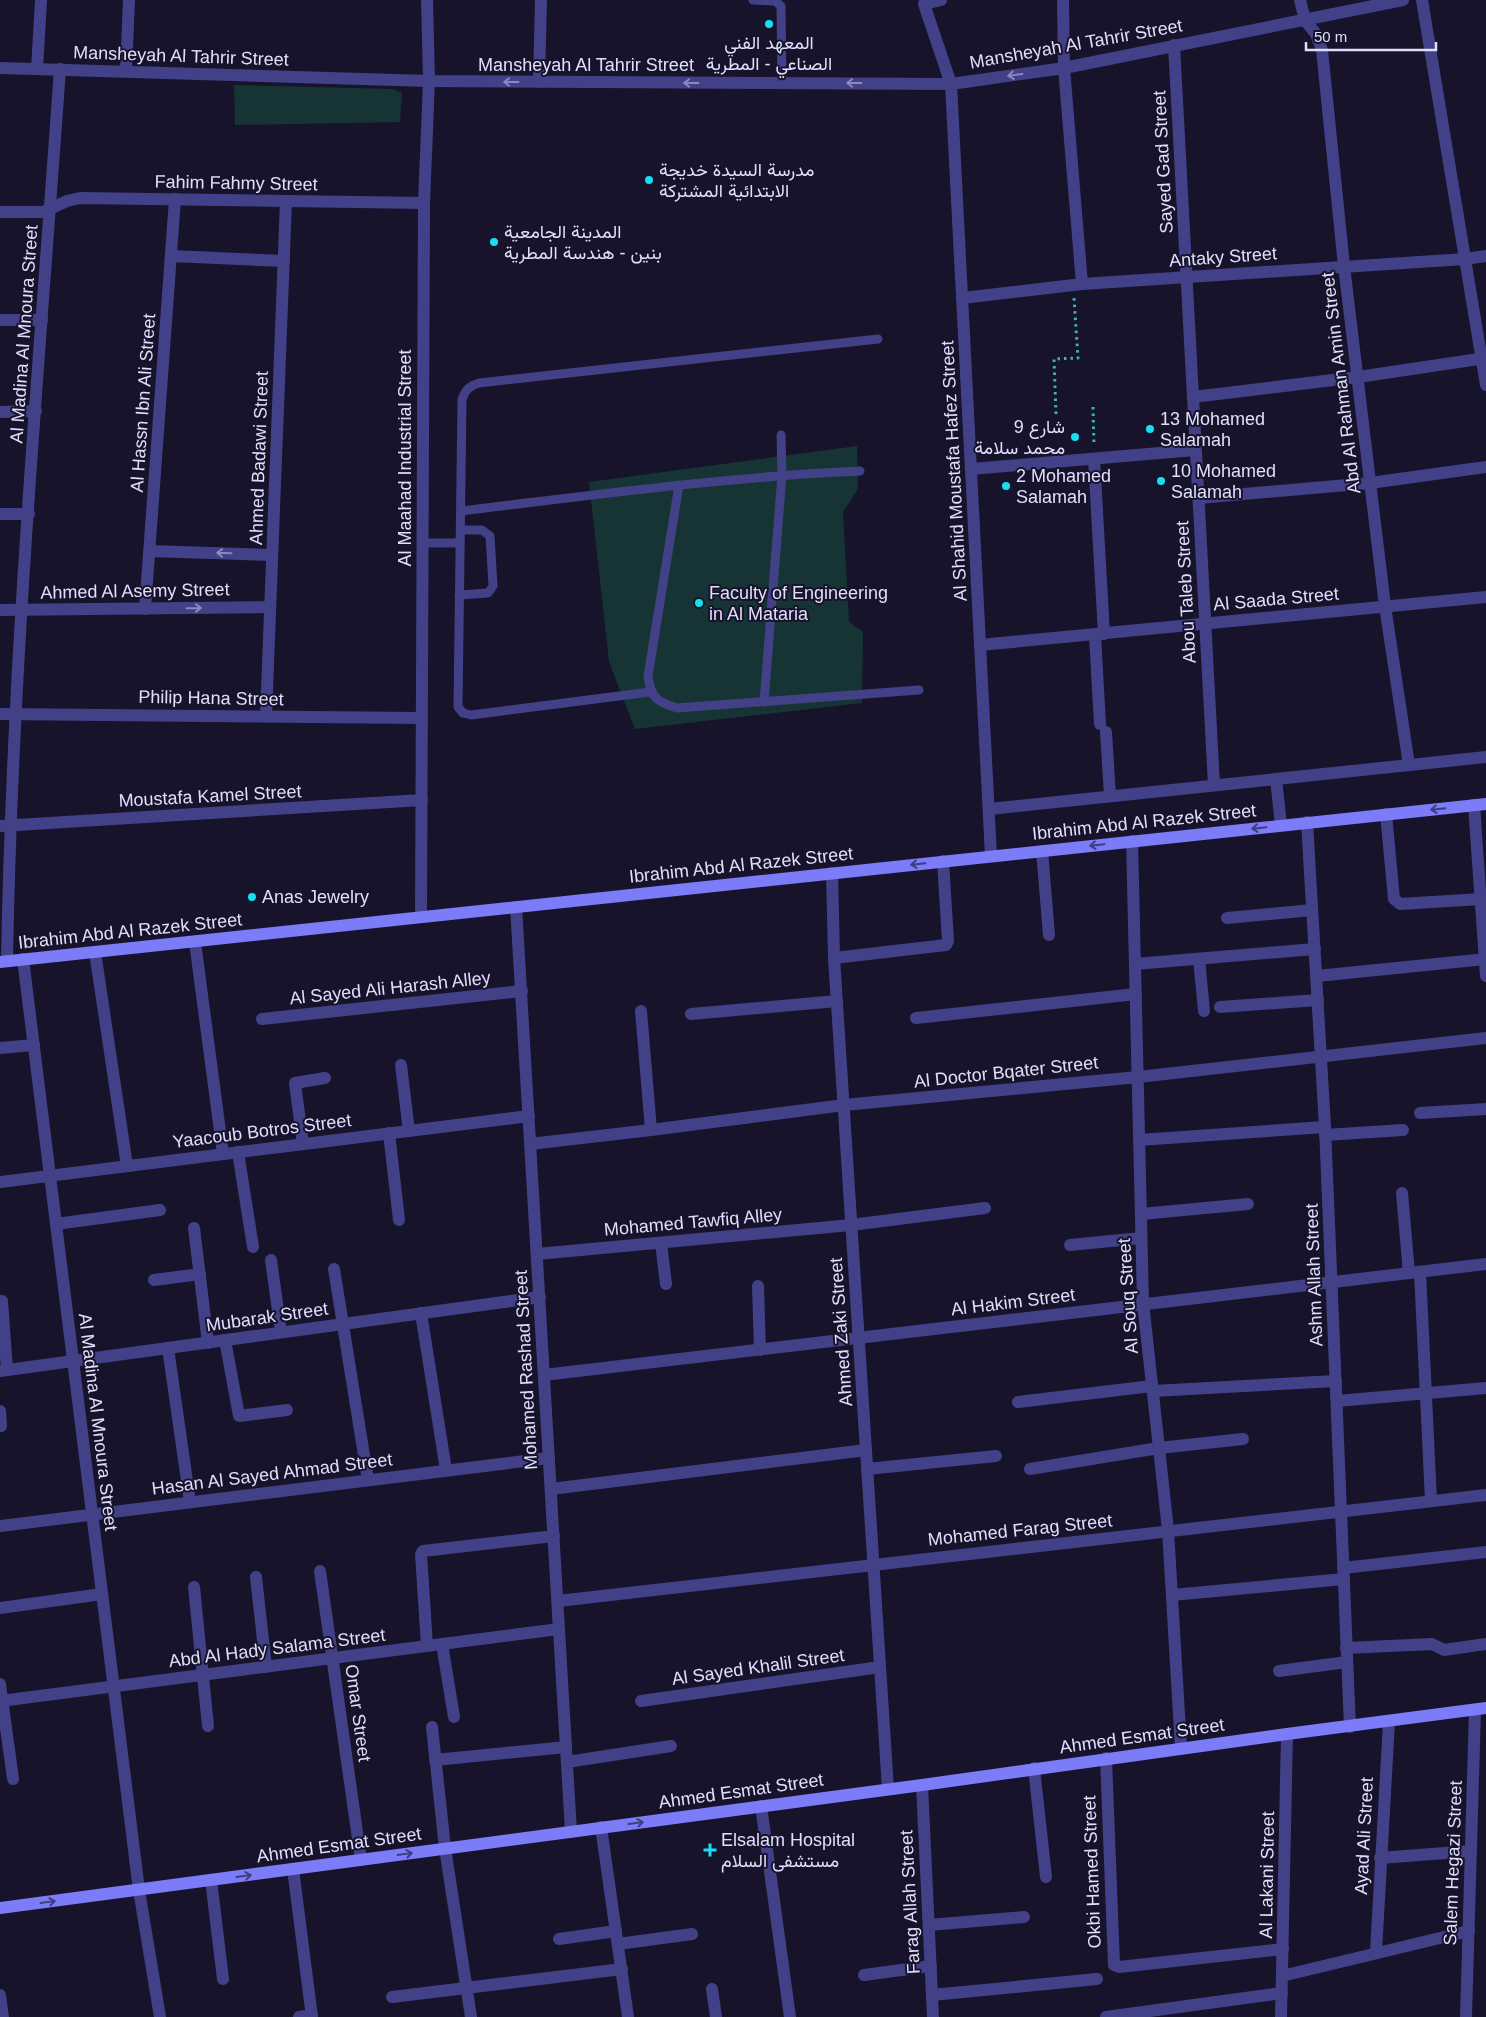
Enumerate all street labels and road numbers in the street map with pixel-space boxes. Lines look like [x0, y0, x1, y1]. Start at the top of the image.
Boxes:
street label: Mansheyah Al Tahrir Street [968, 15, 1184, 73]
street label: Mansheyah Al Tahrir Street [73, 42, 289, 70]
street label: Mansheyah Al Tahrir Street [478, 55, 694, 75]
street label: Sayed Gad Street [1149, 90, 1177, 234]
street label: Fahim Fahmy Street [154, 172, 318, 194]
street label: Al Madina Al Mnoura Street [6, 224, 42, 444]
street label: Antaky Street [1168, 243, 1278, 271]
street label: Abd Al Rahman Amin Street [1317, 271, 1365, 495]
street label: Al Hassn Ibn Ali Street [127, 313, 159, 493]
street label: Al Shahid Moustafa Hafez Street [937, 340, 971, 602]
street label: Al Maahad Industrial Street [395, 349, 415, 567]
street label: Ahmed Badawi Street [246, 371, 272, 545]
street label: Abou Taleb Street [1172, 520, 1200, 664]
street label: Ahmed Al Asemy Street [40, 579, 230, 603]
street label: Al Saada Street [1212, 584, 1340, 614]
street label: Philip Hana Street [138, 687, 284, 709]
street label: Moustafa Kamel Street [118, 781, 302, 811]
street label: Ibrahim Abd Al Razek Street [1031, 800, 1257, 844]
street label: Ibrahim Abd Al Razek Street [628, 843, 854, 887]
street label: Ibrahim Abd Al Razek Street [17, 909, 243, 953]
street label: Al Sayed Ali Harash Alley [288, 967, 492, 1009]
street label: Al Doctor Bqater Street [913, 1052, 1099, 1092]
street label: Yaacoub Botros Street [172, 1110, 352, 1152]
street label: Ashm Allah Street [1302, 1203, 1326, 1347]
street label: Mohamed Tawfiq Alley [603, 1204, 783, 1240]
street label: Al Souq Street [1114, 1237, 1142, 1355]
street label: Ahmed Zaki Street [826, 1257, 856, 1407]
street label: Mohamed Rashad Street [511, 1270, 541, 1470]
street label: Al Hakim Street [950, 1284, 1076, 1320]
street label: Mubarak Street [205, 1299, 329, 1335]
street label: Al Madina Al Mnoura Street [75, 1312, 121, 1532]
street label: Hasan Al Sayed Ahmad Street [151, 1449, 393, 1499]
street label: Mohamed Farag Street [927, 1510, 1113, 1550]
street label: Abd Al Hady Salama Street [168, 1625, 386, 1671]
street label: Al Sayed Khalil Street [670, 1645, 846, 1689]
street label: Omar Street [341, 1663, 375, 1763]
street label: Ahmed Esmat Street [1058, 1715, 1226, 1757]
street label: Ahmed Esmat Street [657, 1770, 825, 1812]
street label: Ayad Ali Street [1351, 1777, 1377, 1895]
street label: Salem Hegazi Street [1440, 1780, 1466, 1946]
street label: Okbi Hamed Street [1079, 1795, 1105, 1949]
street label: Al Lakani Street [1256, 1811, 1278, 1939]
street label: Ahmed Esmat Street [255, 1824, 423, 1866]
street label: Farag Allah Street [896, 1830, 924, 1974]

